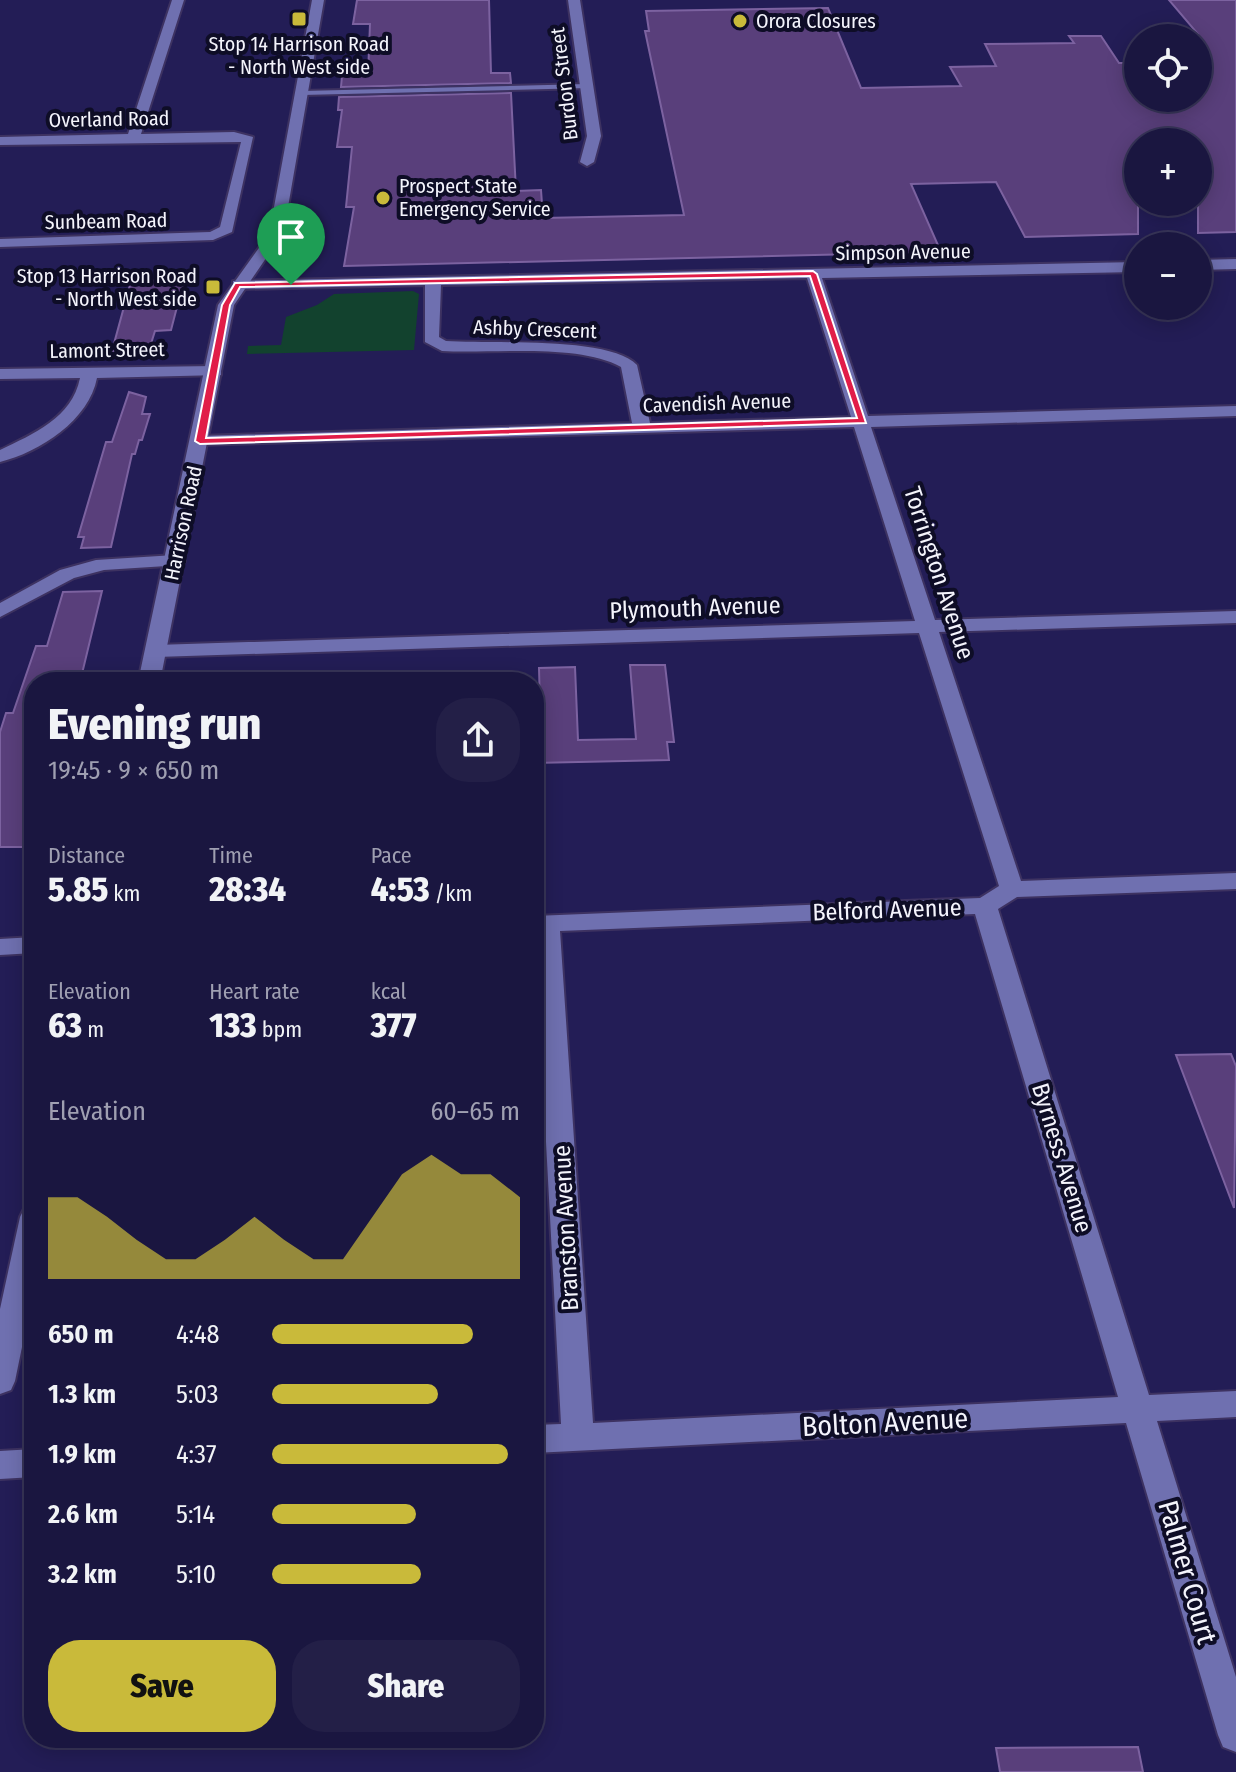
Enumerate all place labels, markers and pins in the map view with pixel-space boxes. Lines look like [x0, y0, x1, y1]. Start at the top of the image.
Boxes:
place label: Orora Closures [756, 9, 876, 33]
marker: Stop 14 Harrison Road - North West side [290, 10, 308, 28]
marker: Orora Closures [731, 12, 749, 30]
place label: Stop 14 Harrison Road - North West side [209, 32, 389, 79]
place label: Prospect State Emergency Service [399, 174, 551, 221]
marker: Prospect State Emergency Service [374, 189, 392, 207]
pin [257, 203, 325, 285]
place label: Stop 13 Harrison Road - North West side [17, 264, 197, 311]
marker: Stop 13 Harrison Road - North West side [204, 278, 222, 296]

